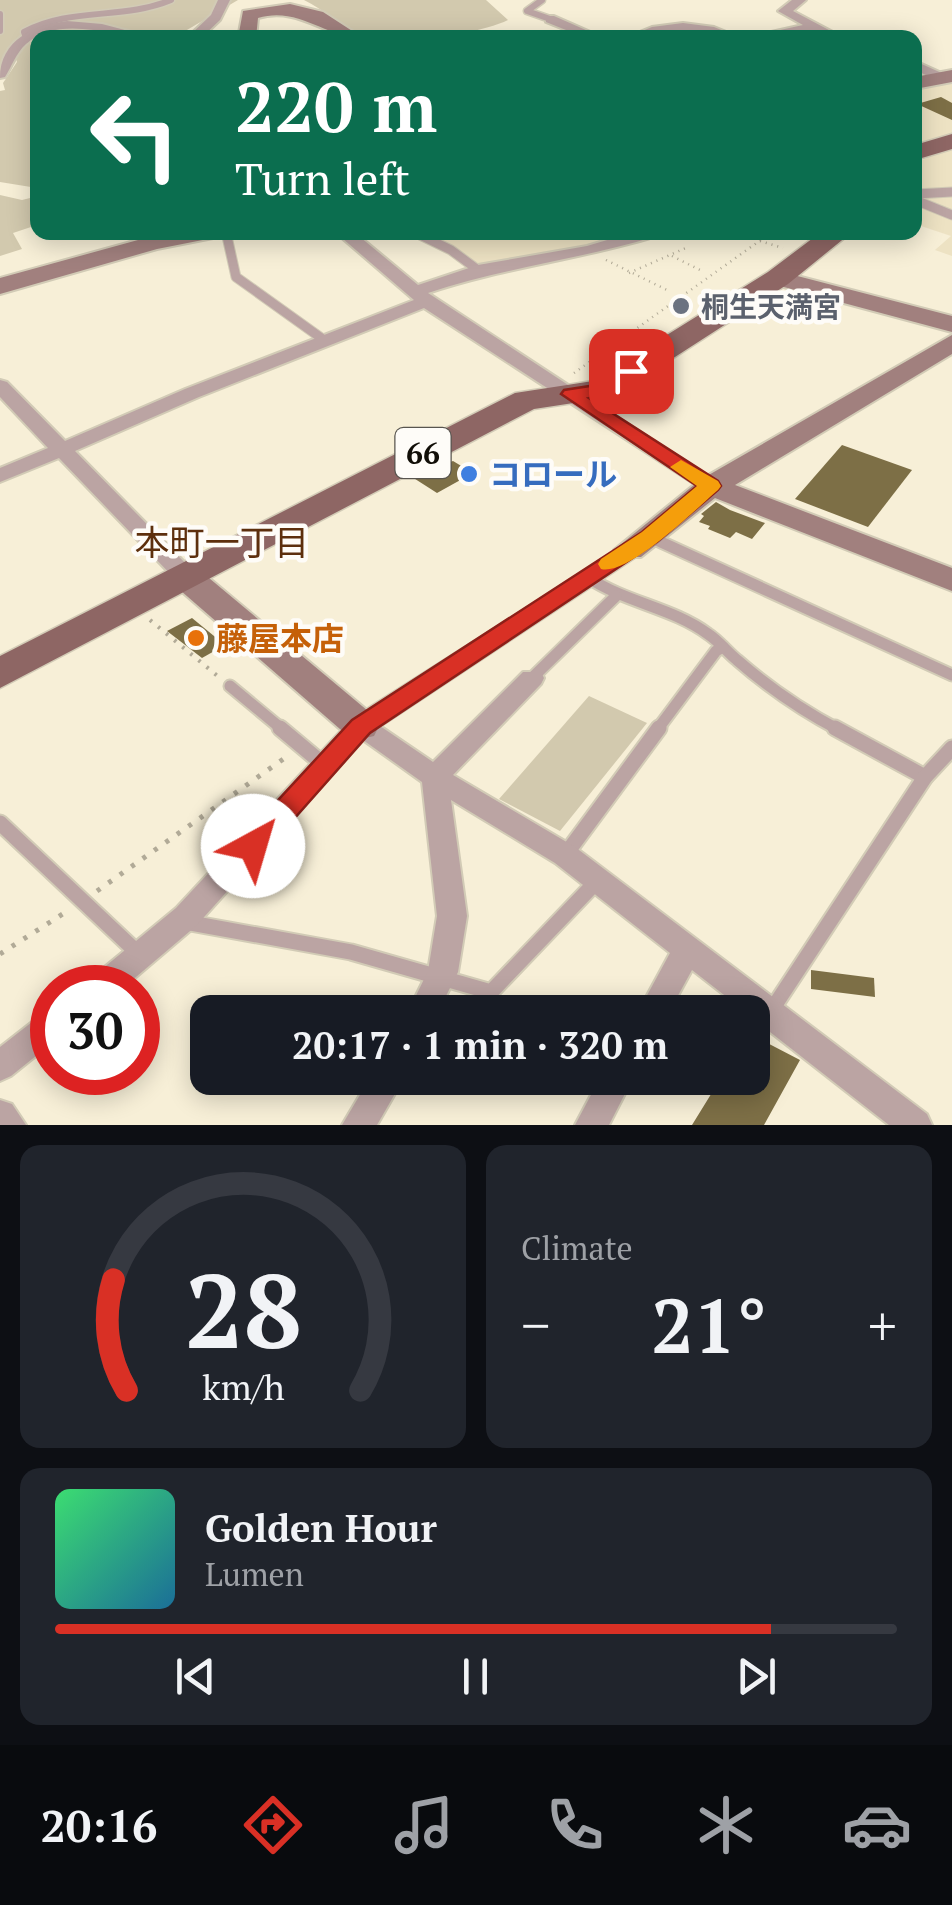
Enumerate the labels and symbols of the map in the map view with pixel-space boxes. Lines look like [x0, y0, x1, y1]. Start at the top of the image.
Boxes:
place label: 桐生天満宮 [701, 288, 841, 325]
marker: 桐生天満宮 [670, 295, 692, 317]
pin [589, 329, 674, 414]
road number: 66 [396, 428, 450, 478]
place label: コロール [489, 453, 617, 495]
marker: コロール [458, 463, 480, 485]
district label: 本町一丁目 [134, 519, 310, 565]
place label: 藤屋本店 [216, 617, 344, 659]
marker: 藤屋本店 [185, 627, 207, 649]
position arrow [201, 794, 305, 898]
speed limit sign: 30 [30, 965, 160, 1095]

